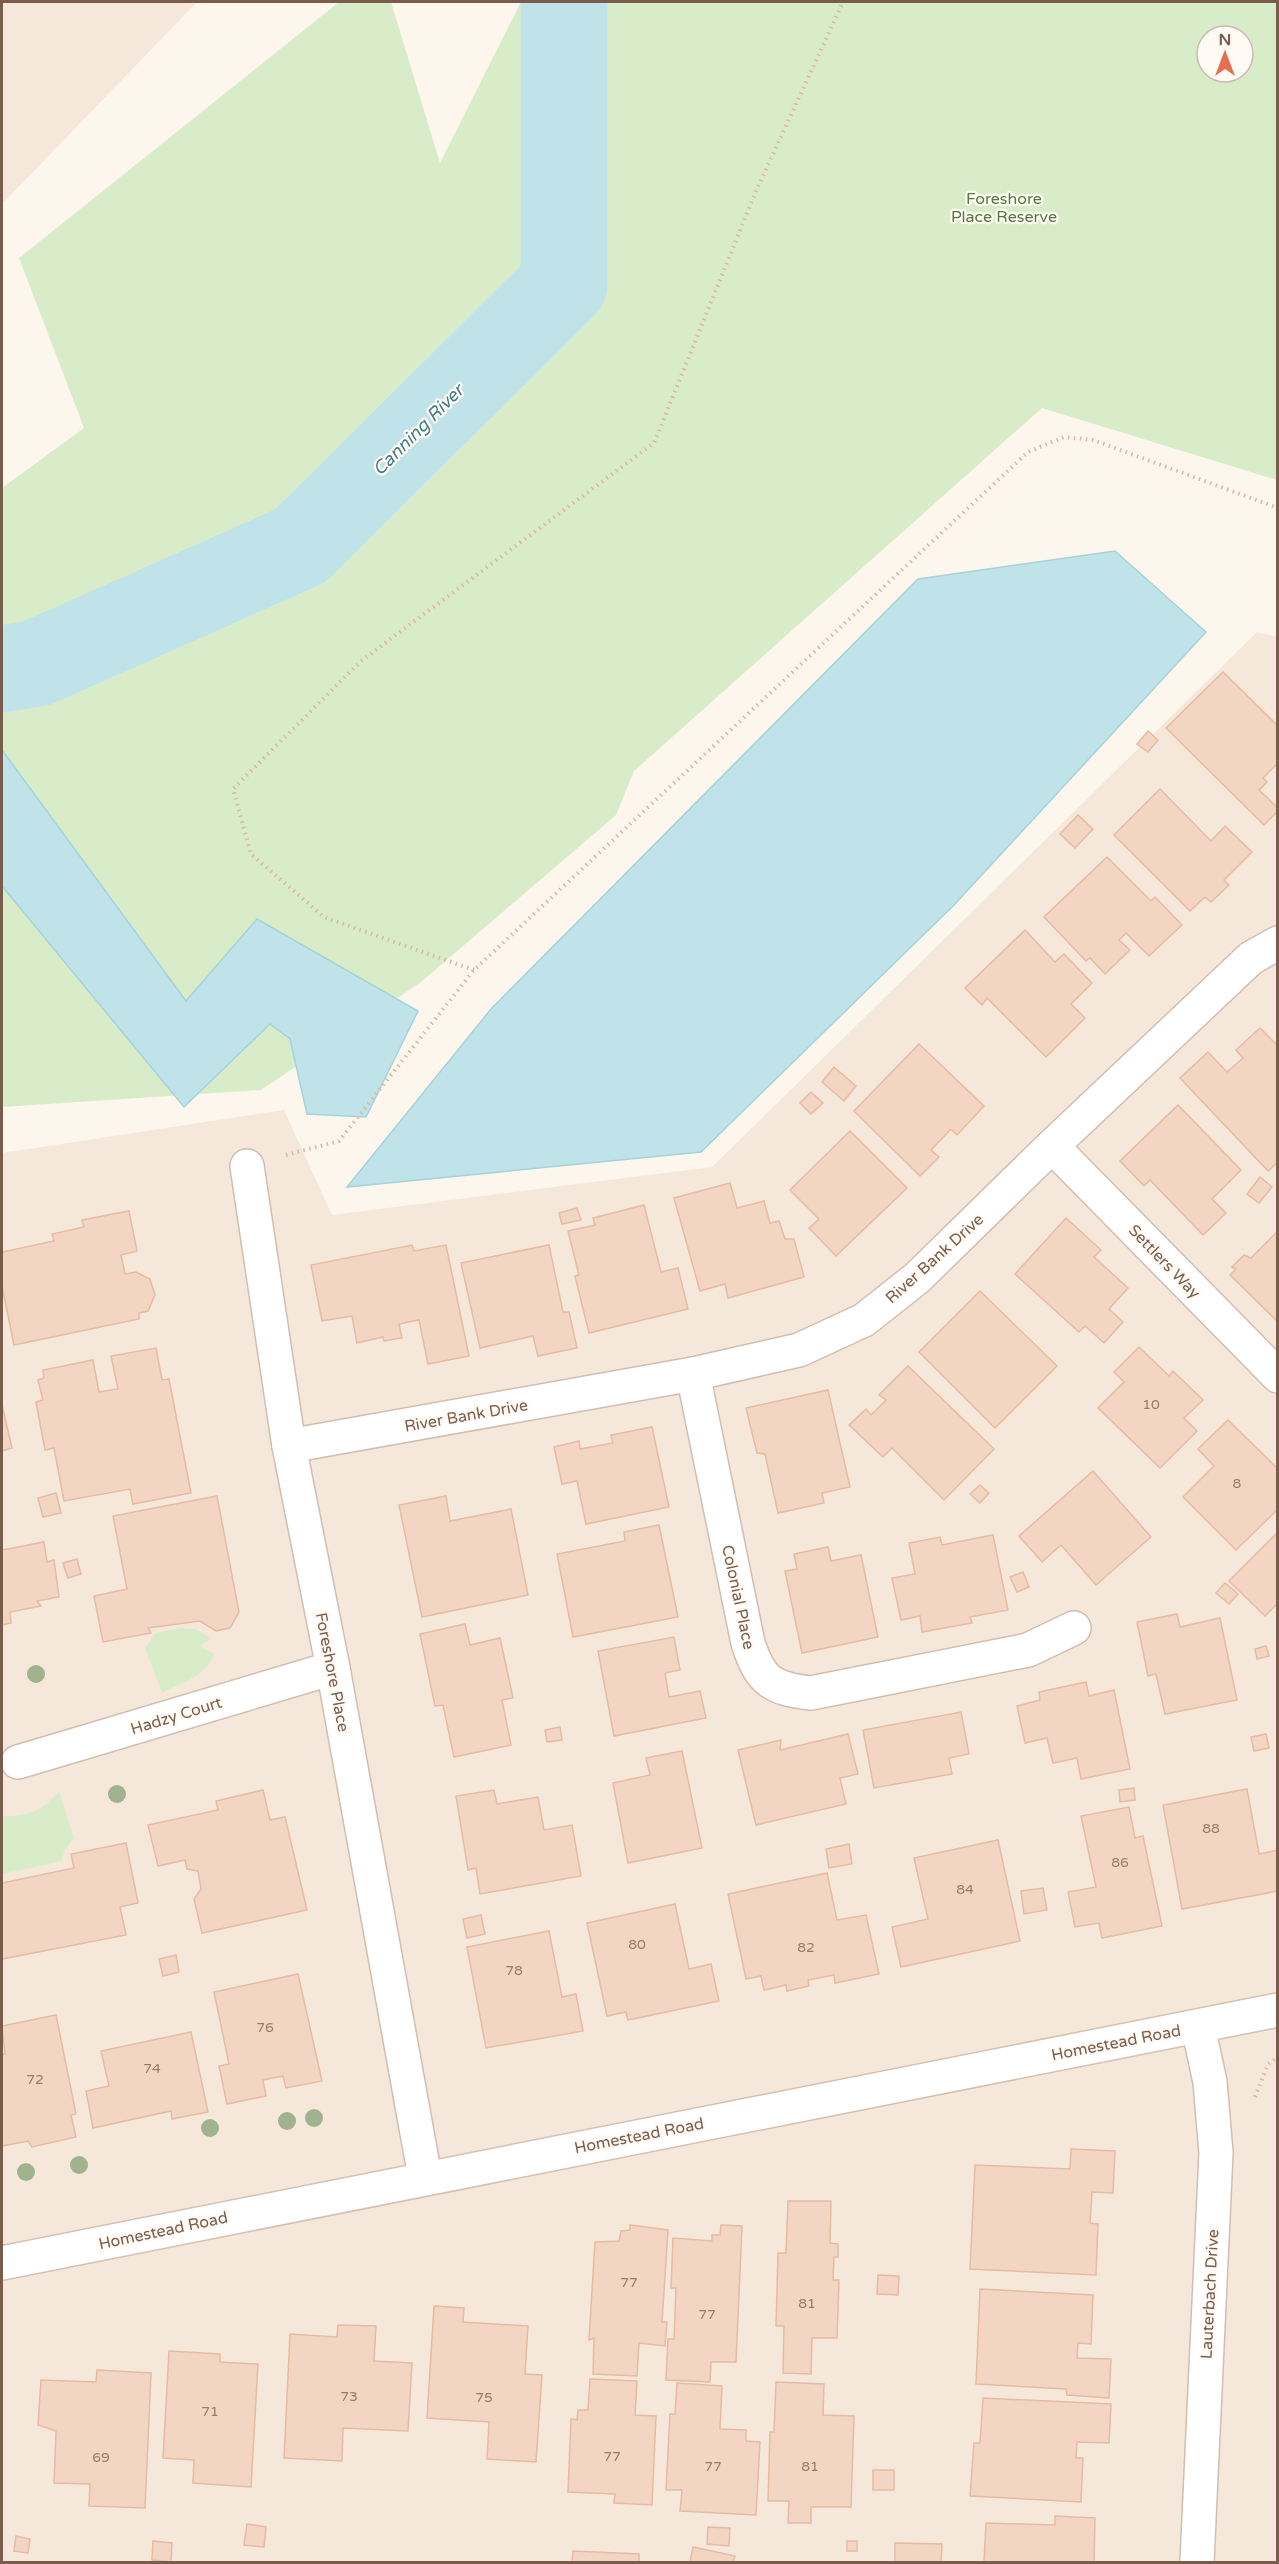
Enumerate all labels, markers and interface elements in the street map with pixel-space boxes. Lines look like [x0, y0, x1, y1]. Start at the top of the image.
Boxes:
north arrow [1195, 24, 1255, 84]
text: N [1219, 30, 1231, 50]
park label: Foreshore Place Reserve [951, 189, 1057, 227]
water label: Canning River [368, 378, 470, 480]
street label: River Bank Drive [881, 1209, 988, 1308]
street label: Settlers Way [1124, 1221, 1205, 1303]
street label: River Bank Drive [403, 1395, 530, 1437]
house number: 10 [1142, 1396, 1160, 1413]
house number: 8 [1233, 1475, 1242, 1492]
street label: Colonial Place [717, 1543, 759, 1651]
street label: Foreshore Place [311, 1611, 353, 1734]
street label: Hadzy Court [128, 1693, 224, 1739]
house number: 88 [1202, 1820, 1220, 1837]
house number: 86 [1111, 1854, 1129, 1871]
house number: 84 [956, 1881, 974, 1898]
house number: 80 [628, 1936, 646, 1953]
house number: 82 [797, 1939, 815, 1956]
house number: 78 [505, 1962, 523, 1979]
house number: 76 [256, 2019, 274, 2036]
street label: Homestead Road [1050, 2021, 1183, 2065]
house number: 74 [143, 2060, 161, 2077]
house number: 72 [26, 2071, 44, 2088]
street label: Homestead Road [573, 2114, 706, 2158]
street label: Homestead Road [97, 2208, 230, 2254]
street label: Lauterbach Drive [1197, 2229, 1223, 2359]
house number: 77 [620, 2274, 638, 2291]
house number: 81 [798, 2295, 816, 2312]
house number: 77 [698, 2306, 716, 2323]
house number: 73 [340, 2388, 358, 2405]
house number: 75 [475, 2389, 493, 2406]
house number: 71 [201, 2403, 219, 2420]
house number: 77 [603, 2448, 621, 2465]
house number: 69 [92, 2449, 110, 2466]
house number: 77 [704, 2458, 722, 2475]
house number: 81 [801, 2458, 819, 2475]

